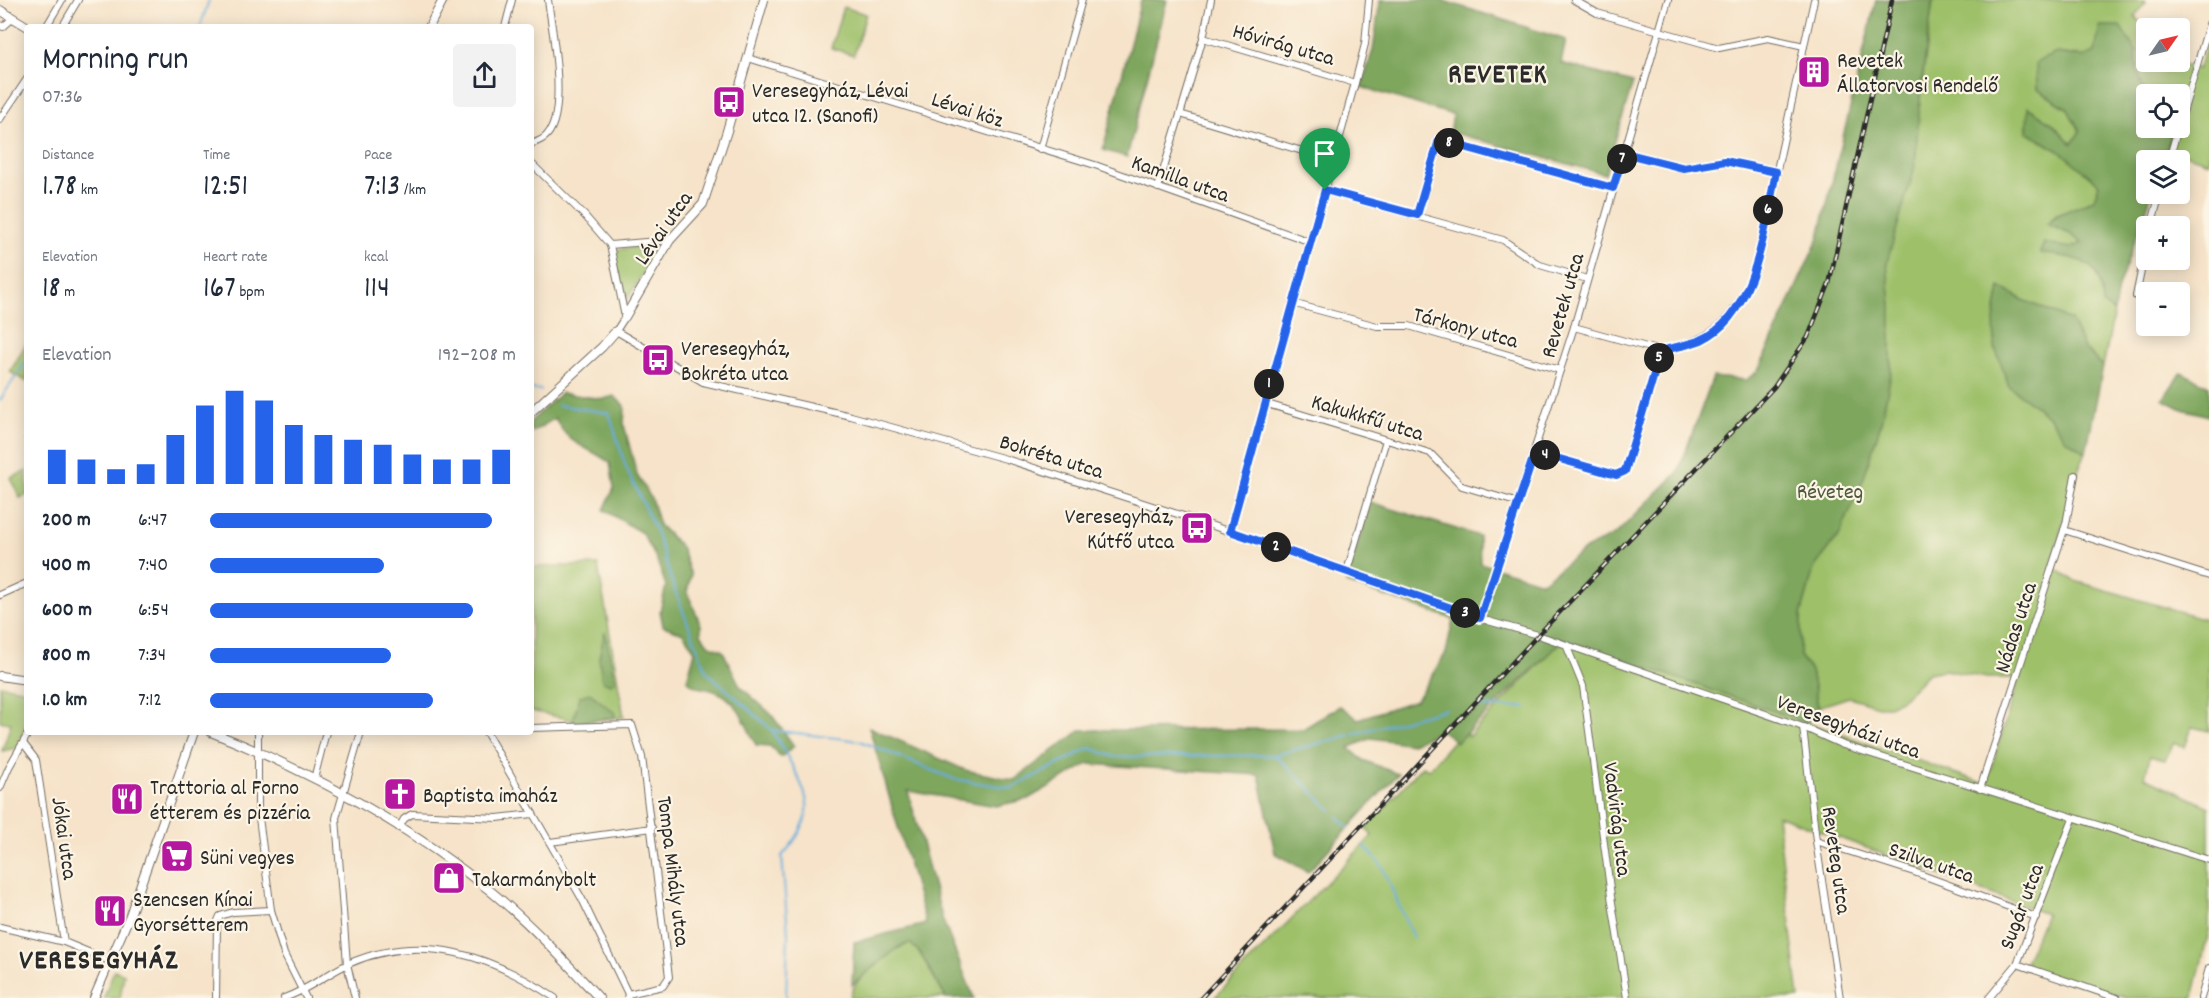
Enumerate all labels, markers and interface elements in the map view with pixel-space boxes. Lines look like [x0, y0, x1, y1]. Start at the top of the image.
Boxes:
street label: Hóvirág utca [1228, 17, 1338, 76]
north arrow [2136, 18, 2190, 72]
map controls [2136, 18, 2190, 336]
text: Morning run [42, 38, 189, 85]
button: share [453, 44, 516, 107]
place label: Revetek Állatorvosi Rendelő [1837, 47, 1998, 103]
building icon: Revetek Állatorvosi Rendelő [1796, 54, 1832, 90]
district label: REVETEK [1448, 57, 1548, 97]
place label: Veresegyház, Lévai utca 12. (Sanofi) [752, 77, 908, 133]
text: 07:36 [42, 84, 83, 112]
bus stop icon: Veresegyház, Lévai utca 12. (Sanofi) [711, 84, 747, 120]
button: locate [2136, 84, 2190, 138]
street label: Lévai köz [927, 85, 1008, 138]
pin [1299, 128, 1350, 190]
pin: 8 [1434, 128, 1464, 158]
text: 8 [1446, 131, 1452, 154]
icon: arrive [1308, 137, 1341, 170]
text: Distance [42, 144, 94, 167]
text: Time [203, 144, 230, 167]
text: Pace [364, 144, 392, 167]
pin: 7 [1607, 144, 1637, 174]
text: 7 [1619, 147, 1625, 170]
street label: Kamilla utca [1126, 148, 1234, 213]
button: layers [2136, 150, 2190, 204]
text: 1.78 [42, 167, 77, 210]
text: 12:51 [203, 167, 248, 210]
text: 7:13 [364, 167, 400, 210]
text: km [77, 179, 98, 202]
text: /km [400, 179, 426, 202]
street label: Lévai utca [628, 185, 702, 272]
pin: 6 [1753, 195, 1783, 225]
text: 6 [1764, 198, 1772, 221]
button: + [2136, 216, 2190, 270]
text: Elevation [42, 246, 98, 269]
text: Heart rate [203, 246, 268, 269]
text: kcal [364, 246, 388, 269]
street label: Revetek utca [1535, 249, 1594, 362]
text: 18 [42, 269, 61, 312]
text: 167 [203, 269, 236, 312]
text: 114 [364, 269, 390, 312]
text: m [61, 281, 75, 304]
text: bpm [236, 281, 265, 304]
button: − [2136, 282, 2190, 336]
street label: Tárkony utca [1409, 300, 1522, 358]
place label: Veresegyház, Bokréta utca [681, 335, 790, 391]
text: Elevation [42, 342, 112, 370]
text: 192–208 m [438, 342, 516, 370]
bus stop icon: Veresegyház, Bokréta utca [640, 342, 676, 378]
pin: 5 [1644, 343, 1674, 373]
text: 5 [1655, 346, 1663, 369]
pin: 1 [1254, 369, 1284, 399]
text: 1 [1267, 372, 1271, 395]
street label: Kakukkfű utca [1307, 388, 1428, 451]
street label: Bokréta utca [995, 428, 1107, 489]
pin: 4 [1530, 440, 1560, 470]
text: 4 [1542, 443, 1548, 466]
park label: Réveteg [1797, 478, 1863, 509]
place label: Veresegyház, Kútfő utca [1065, 503, 1175, 559]
text: 200 m [42, 507, 91, 535]
text: 6:47 [138, 507, 167, 535]
bus stop icon: Veresegyház, Kútfő utca [1179, 510, 1215, 546]
pin: 2 [1261, 532, 1291, 562]
text: 2 [1273, 535, 1280, 558]
text: 400 m [42, 552, 90, 580]
text: 7:40 [138, 552, 168, 580]
street label: Nádas utca [1988, 578, 2047, 677]
text: 600 m [42, 597, 92, 625]
text: 6:54 [138, 597, 169, 625]
pin: 3 [1450, 598, 1480, 628]
text: 3 [1461, 601, 1469, 624]
text: 800 m [42, 642, 90, 670]
text: 7:34 [138, 642, 166, 670]
text: 1.0 km [42, 687, 87, 715]
text: 7:12 [138, 687, 162, 715]
street label: Veresegyházi utca [1772, 688, 1925, 769]
street label: Vadvirág utca [1593, 760, 1638, 879]
place label: Trattoria al Forno étterem és pizzéria [150, 774, 311, 830]
church icon: Baptista imaház [382, 776, 418, 812]
restaurant icon: Trattoria al Forno étterem és pizzéria [109, 781, 145, 817]
place label: Baptista imaház [423, 782, 558, 813]
street label: Jókai utca [41, 795, 84, 882]
street label: Tompa Mihály utca [647, 795, 696, 949]
street label: Reveteg utca [1812, 805, 1858, 917]
street label: Szilva utca [1884, 835, 1978, 894]
supermarket icon: Süni vegyes [159, 838, 195, 874]
place label: Süni vegyes [200, 844, 295, 875]
street label: Sugár utca [1993, 859, 2054, 955]
shop icon: Takarmánybolt [431, 860, 467, 896]
place label: Takarmánybolt [472, 866, 596, 897]
place label: Szencsen Kínai Gyorsétterem [133, 886, 253, 942]
restaurant icon: Szencsen Kínai Gyorsétterem [92, 893, 128, 929]
district label: VERESEGYHÁZ [19, 943, 179, 983]

